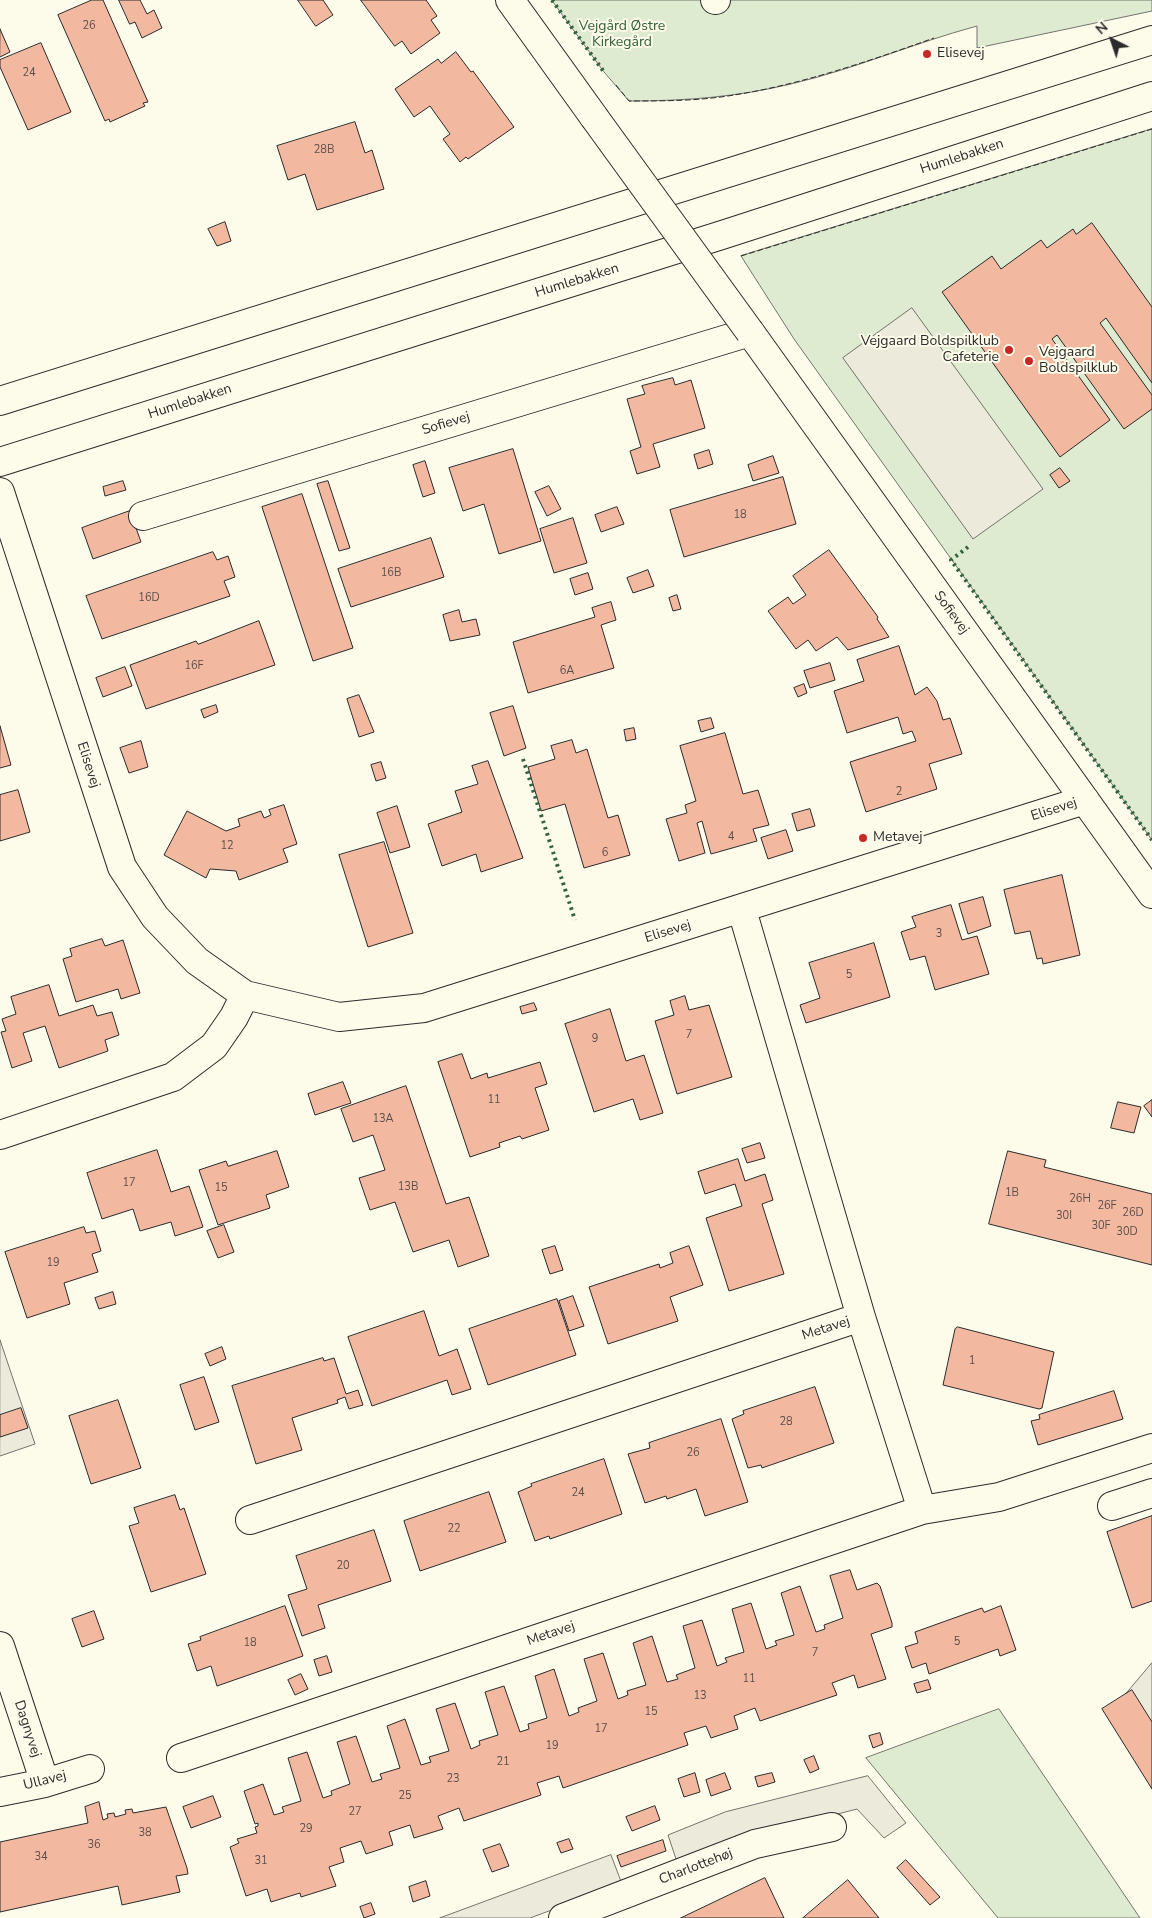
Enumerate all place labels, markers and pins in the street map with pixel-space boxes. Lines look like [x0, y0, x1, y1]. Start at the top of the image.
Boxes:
place label: Elisevej [937, 46, 985, 62]
marker: Elisevej [921, 48, 933, 60]
place label: Vejgaard Boldspilklub Cafeterie [861, 334, 999, 367]
marker: Vejgaard Boldspilklub Cafeterie [1003, 344, 1015, 356]
place label: Vejgaard Boldspilklub [1039, 345, 1118, 378]
marker: Vejgaard Boldspilklub [1023, 355, 1035, 367]
place label: Metavej [873, 830, 923, 846]
marker: Metavej [857, 832, 869, 844]

